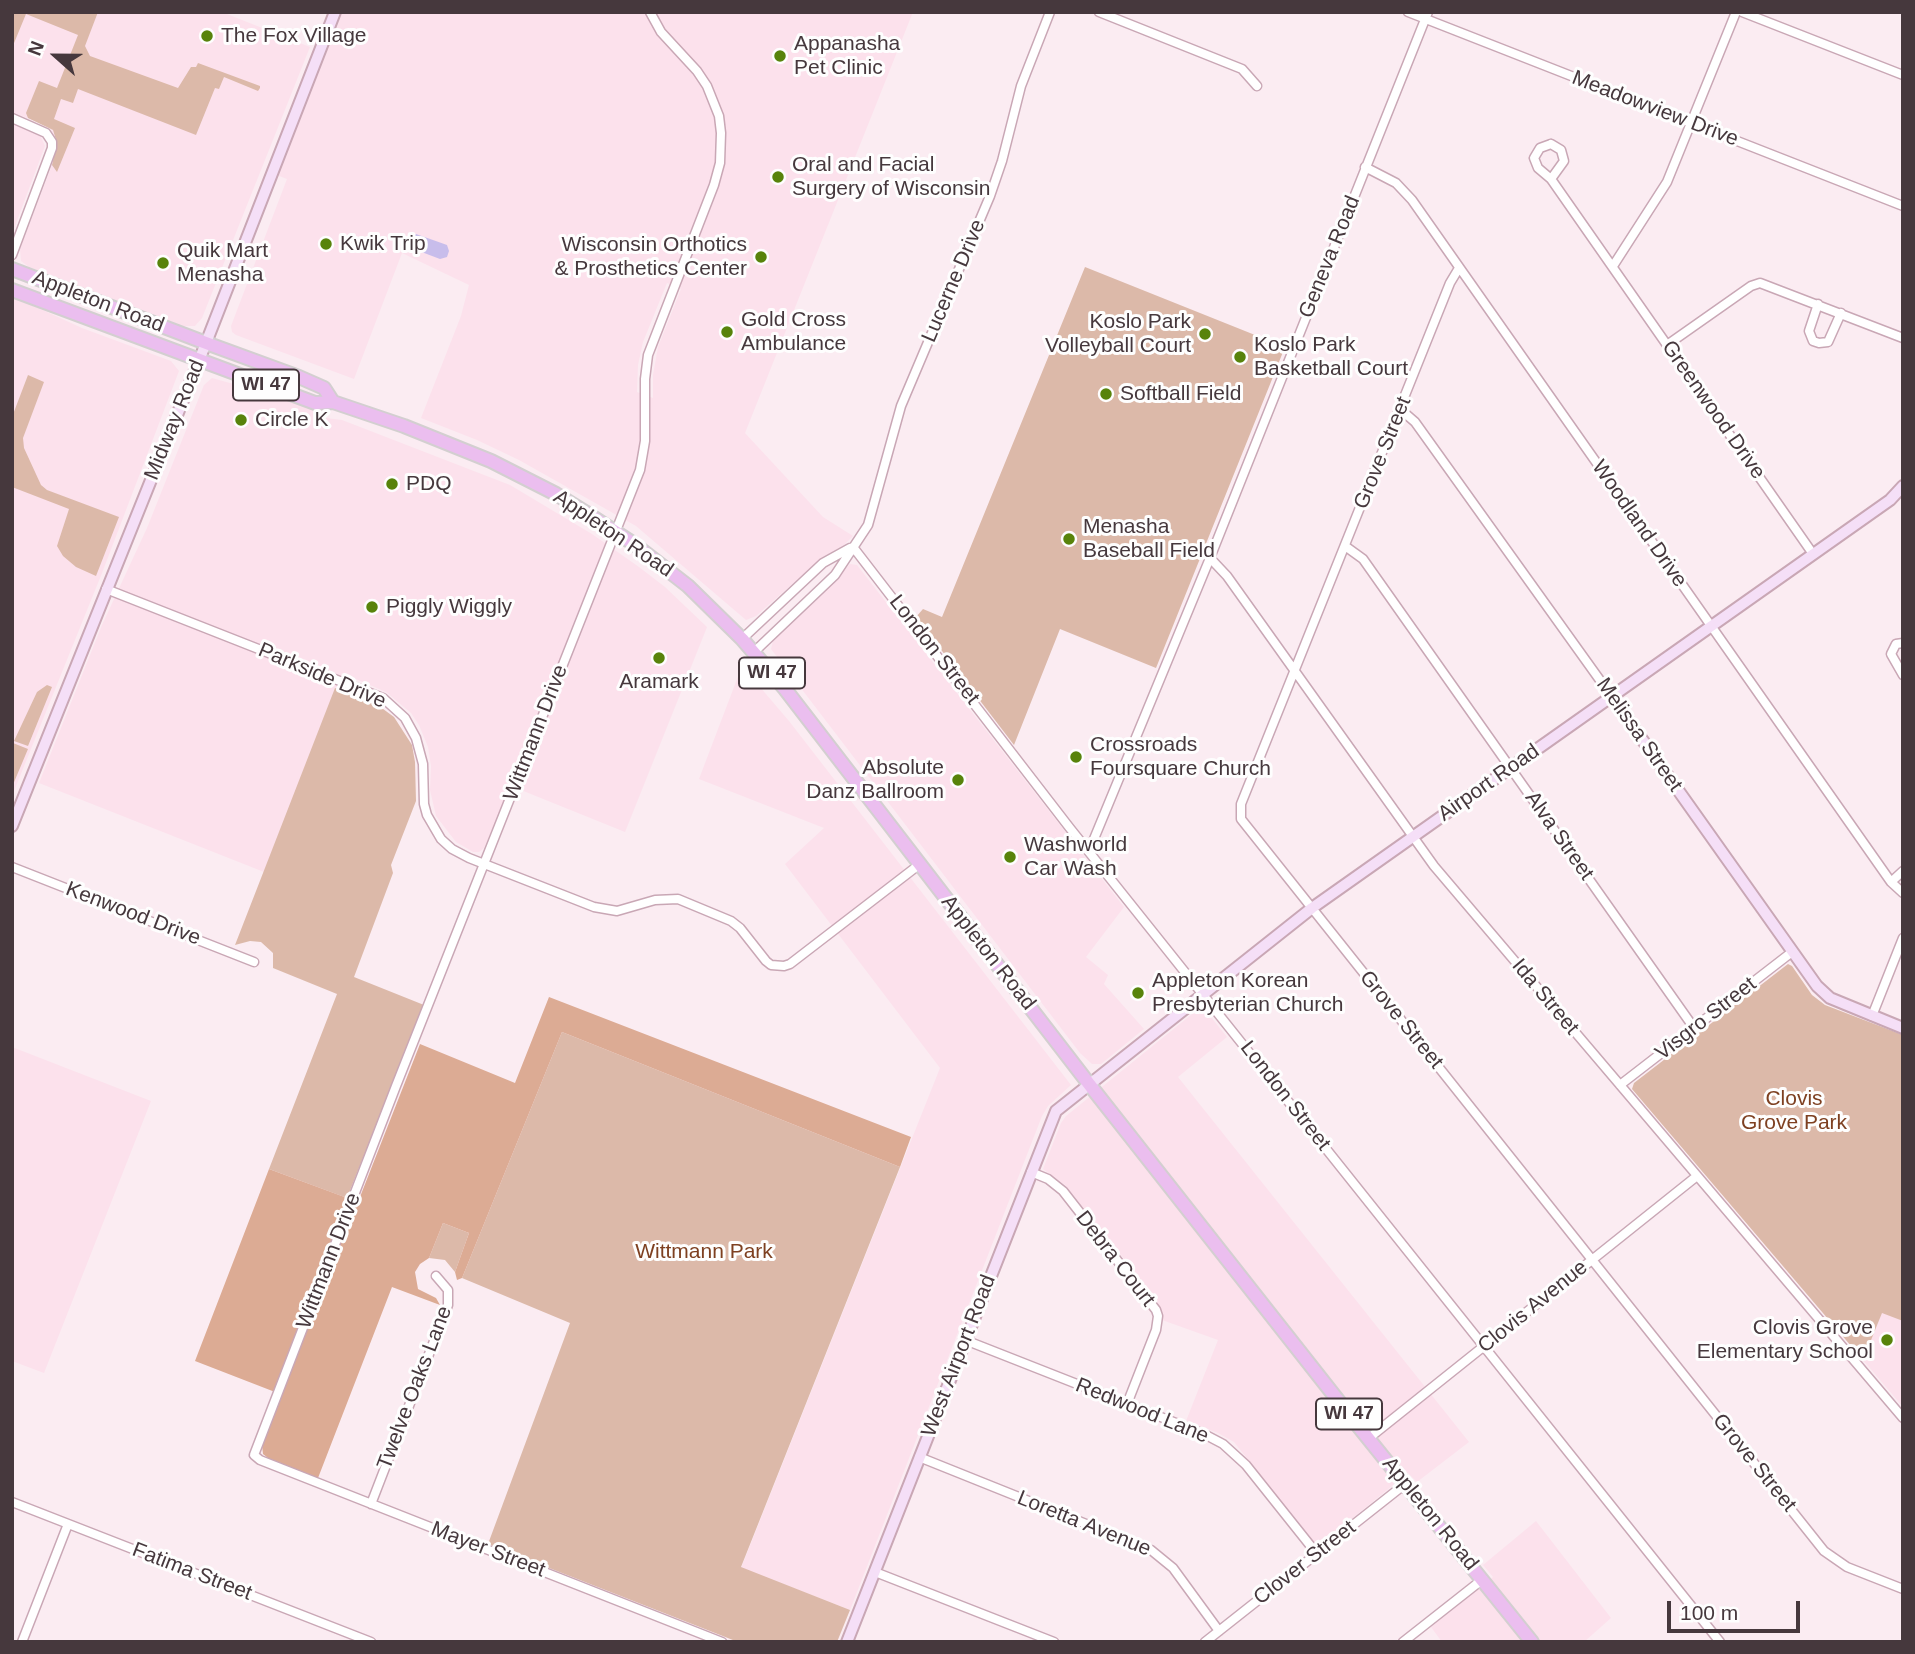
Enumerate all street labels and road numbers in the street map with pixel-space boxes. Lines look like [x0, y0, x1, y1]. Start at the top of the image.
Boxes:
street label: Meadowview Drive [1568, 66, 1742, 152]
street label: Geneva Road [1294, 192, 1366, 322]
street label: Lucerne Drive [917, 216, 991, 346]
street label: Appleton Road [29, 265, 167, 339]
street label: Greenwood Drive [1656, 336, 1770, 484]
street label: Midway Road [139, 356, 211, 484]
road number: WI 47 [233, 370, 299, 400]
street label: Grove Street [1349, 393, 1417, 513]
street label: Woodland Drive [1586, 456, 1692, 592]
street label: Appleton Road [548, 485, 678, 583]
street label: London Street [883, 590, 985, 710]
street label: Parkside Drive [254, 638, 390, 714]
road number: WI 47 [739, 658, 805, 688]
street label: Wittmann Drive [499, 661, 573, 805]
street label: Melissa Street [1591, 673, 1687, 797]
street label: Airport Road [1433, 739, 1545, 827]
street label: Alva Street [1519, 787, 1599, 885]
street label: Kenwood Drive [62, 877, 204, 951]
street label: Appleton Road [935, 890, 1041, 1016]
street label: Ida Street [1506, 954, 1584, 1040]
street label: Grove Street [1354, 966, 1448, 1074]
street label: Visgro Street [1651, 972, 1761, 1066]
street label: London Street [1234, 1036, 1336, 1156]
street label: Wittmann Drive [292, 1189, 366, 1333]
street label: Debra Court [1070, 1206, 1160, 1312]
street label: Clovis Avenue [1473, 1255, 1593, 1359]
street label: West Airport Road [917, 1272, 1001, 1440]
street label: Twelve Oaks Lane [372, 1303, 458, 1473]
street label: Redwood Lane [1072, 1373, 1212, 1449]
road number: WI 47 [1316, 1398, 1382, 1430]
street label: Grove Street [1707, 1409, 1801, 1517]
street label: Appleton Road [1376, 1452, 1484, 1576]
street label: Loretta Avenue [1013, 1486, 1155, 1562]
street label: Clover Street [1249, 1515, 1361, 1611]
street label: Mayer Street [427, 1517, 549, 1583]
street label: Fatima Street [129, 1538, 255, 1606]

